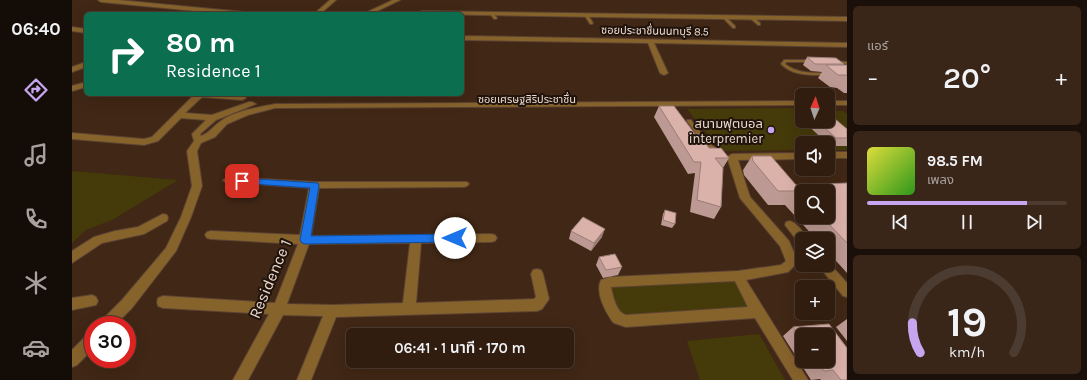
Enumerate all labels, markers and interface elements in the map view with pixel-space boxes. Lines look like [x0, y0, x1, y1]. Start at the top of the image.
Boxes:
text: 06:40 [11, 18, 61, 40]
street label: ซอยประชาชื่นนนทบุรี 8.5 [601, 22, 709, 38]
text: 80 m [166, 26, 235, 59]
icon: right [100, 28, 152, 80]
text: แอร์ [867, 38, 888, 53]
text: Residence 1 [166, 60, 261, 82]
text: 20° [943, 60, 991, 96]
text: − [867, 65, 879, 91]
text: + [1055, 65, 1067, 91]
icon: directions [22, 76, 50, 104]
north arrow [795, 88, 835, 128]
map controls [795, 88, 835, 368]
street label: ซอยเศรษฐสิริประชาชื่น [478, 91, 576, 106]
place label: สนามฟุตบอล interpremier [689, 116, 763, 146]
marker: สนามฟุตบอล interpremier [766, 125, 776, 135]
button: sound [795, 136, 835, 176]
icon: music [22, 141, 50, 169]
text: 98.5 FM [927, 152, 983, 170]
pin [225, 164, 259, 198]
icon: arrive [231, 170, 253, 192]
text: เพลง [927, 172, 954, 187]
button: search [795, 184, 835, 224]
icon: phone [22, 205, 50, 233]
icon: previous [889, 211, 911, 233]
icon: pause [956, 211, 978, 233]
icon: next [1023, 211, 1045, 233]
position arrow [434, 217, 476, 259]
button: layers [795, 232, 835, 272]
street label: Residence 1 [245, 237, 295, 321]
icon: climate [22, 269, 50, 297]
button: + [795, 280, 835, 320]
text: 19 [947, 297, 987, 345]
speed limit sign: 30 [84, 316, 136, 368]
button: − [795, 328, 835, 368]
icon: car [22, 334, 50, 362]
text: 06:41 · 1 นาที · 170 m [394, 339, 526, 357]
text: km/h [949, 343, 985, 360]

